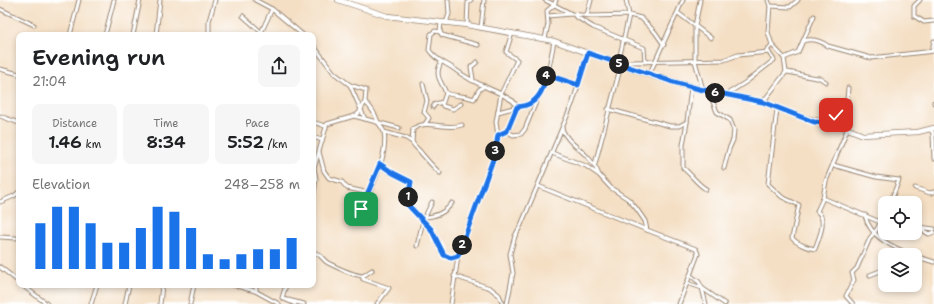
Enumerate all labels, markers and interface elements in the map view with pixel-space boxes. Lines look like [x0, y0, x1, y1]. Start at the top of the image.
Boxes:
text: Evening run [32, 43, 165, 72]
button: share [258, 45, 300, 87]
pin: 5 [609, 54, 629, 74]
text: 5 [616, 56, 622, 71]
pin: 4 [536, 66, 556, 86]
text: 4 [542, 68, 550, 83]
text: 21:04 [32, 73, 66, 90]
pin: 6 [705, 83, 725, 103]
text: 6 [711, 85, 719, 100]
pin [819, 98, 853, 132]
icon: check [825, 104, 847, 126]
text: Distance [52, 116, 97, 131]
text: Time [153, 116, 179, 131]
text: Pace [245, 116, 269, 131]
text: 1.46 [48, 131, 82, 153]
text: 8:34 [146, 131, 186, 153]
text: 5:52 [227, 131, 264, 153]
text: km [82, 137, 101, 152]
text: /km [264, 137, 287, 152]
pin: 3 [485, 141, 505, 161]
text: 3 [491, 143, 499, 158]
text: Elevation [32, 176, 90, 193]
text: 248–258 m [224, 176, 300, 193]
pin: 1 [398, 187, 418, 207]
text: 1 [405, 189, 411, 204]
pin [344, 192, 378, 226]
map controls [878, 196, 922, 292]
button: locate [878, 196, 922, 240]
icon: arrive [350, 198, 372, 220]
pin: 2 [452, 235, 472, 255]
text: 2 [458, 237, 466, 252]
button: layers [878, 248, 922, 292]

